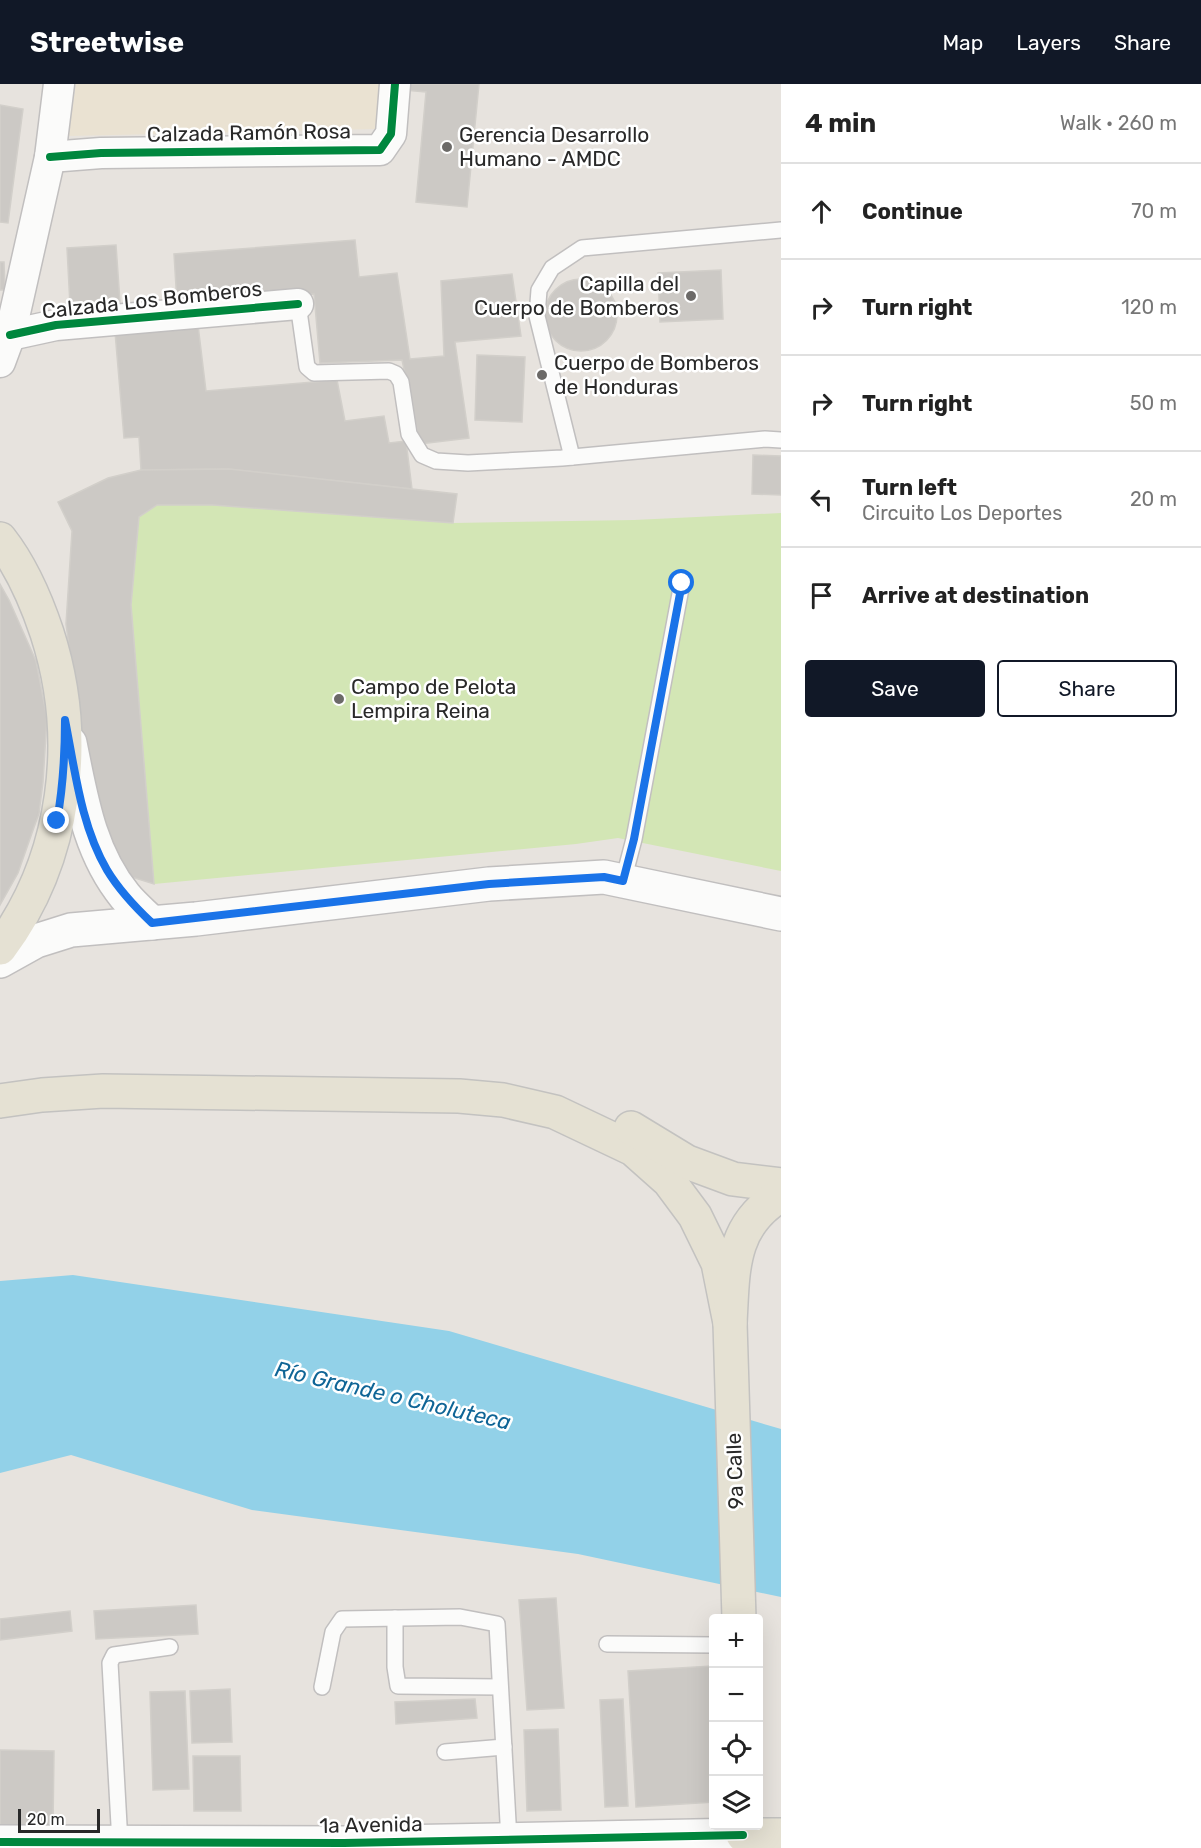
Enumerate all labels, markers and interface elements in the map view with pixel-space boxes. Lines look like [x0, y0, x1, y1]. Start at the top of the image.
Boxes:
text: Streetwise [30, 26, 184, 59]
text: Map [942, 30, 983, 55]
text: Layers [1016, 30, 1081, 55]
text: Share [1114, 30, 1171, 55]
text: 4 min [805, 108, 876, 139]
text: Walk · 260 m [1060, 111, 1177, 135]
street label: Calzada Ramón Rosa [147, 118, 351, 147]
place label: Gerencia Desarrollo Humano - AMDC [459, 122, 649, 171]
marker: Gerencia Desarrollo Humano - AMDC [440, 140, 454, 154]
icon: ahead [805, 195, 838, 228]
text: Continue [862, 198, 963, 225]
text: 70 m [1131, 199, 1177, 223]
place label: Capilla del Cuerpo de Bomberos [474, 271, 679, 320]
street label: Calzada Los Bomberos [41, 276, 263, 323]
marker: Capilla del Cuerpo de Bomberos [684, 289, 698, 303]
icon: right [805, 291, 838, 324]
text: Turn right [862, 294, 972, 321]
text: 120 m [1121, 295, 1177, 319]
place label: Cuerpo de Bomberos de Honduras [554, 350, 759, 399]
marker: Cuerpo de Bomberos de Honduras [535, 368, 549, 382]
icon: right [805, 387, 838, 420]
text: Turn right [862, 390, 972, 417]
text: 50 m [1130, 391, 1177, 415]
text: Turn left [862, 474, 957, 501]
icon: left [805, 483, 838, 516]
text: 20 m [1130, 487, 1177, 511]
text: Circuito Los Deportes [862, 501, 1063, 525]
route start [668, 569, 694, 595]
icon: arrive [805, 579, 838, 612]
text: Arrive at destination [862, 582, 1089, 609]
button: Save [805, 660, 985, 717]
button: Share [997, 660, 1177, 717]
place label: Campo de Pelota Lempira Reina [351, 674, 516, 723]
marker: Campo de Pelota Lempira Reina [332, 692, 346, 706]
route end [43, 807, 69, 833]
water label: Río Grande o Choluteca [272, 1355, 514, 1436]
street label: 9a Calle [721, 1432, 748, 1510]
map controls [709, 1614, 763, 1830]
button: + [709, 1614, 763, 1668]
button: − [709, 1668, 763, 1722]
button: locate [709, 1722, 763, 1776]
button: layers [709, 1776, 763, 1830]
scale bar [18, 1806, 100, 1834]
text: 20 m [27, 1810, 65, 1829]
street label: 1a Avenida [319, 1811, 423, 1838]

